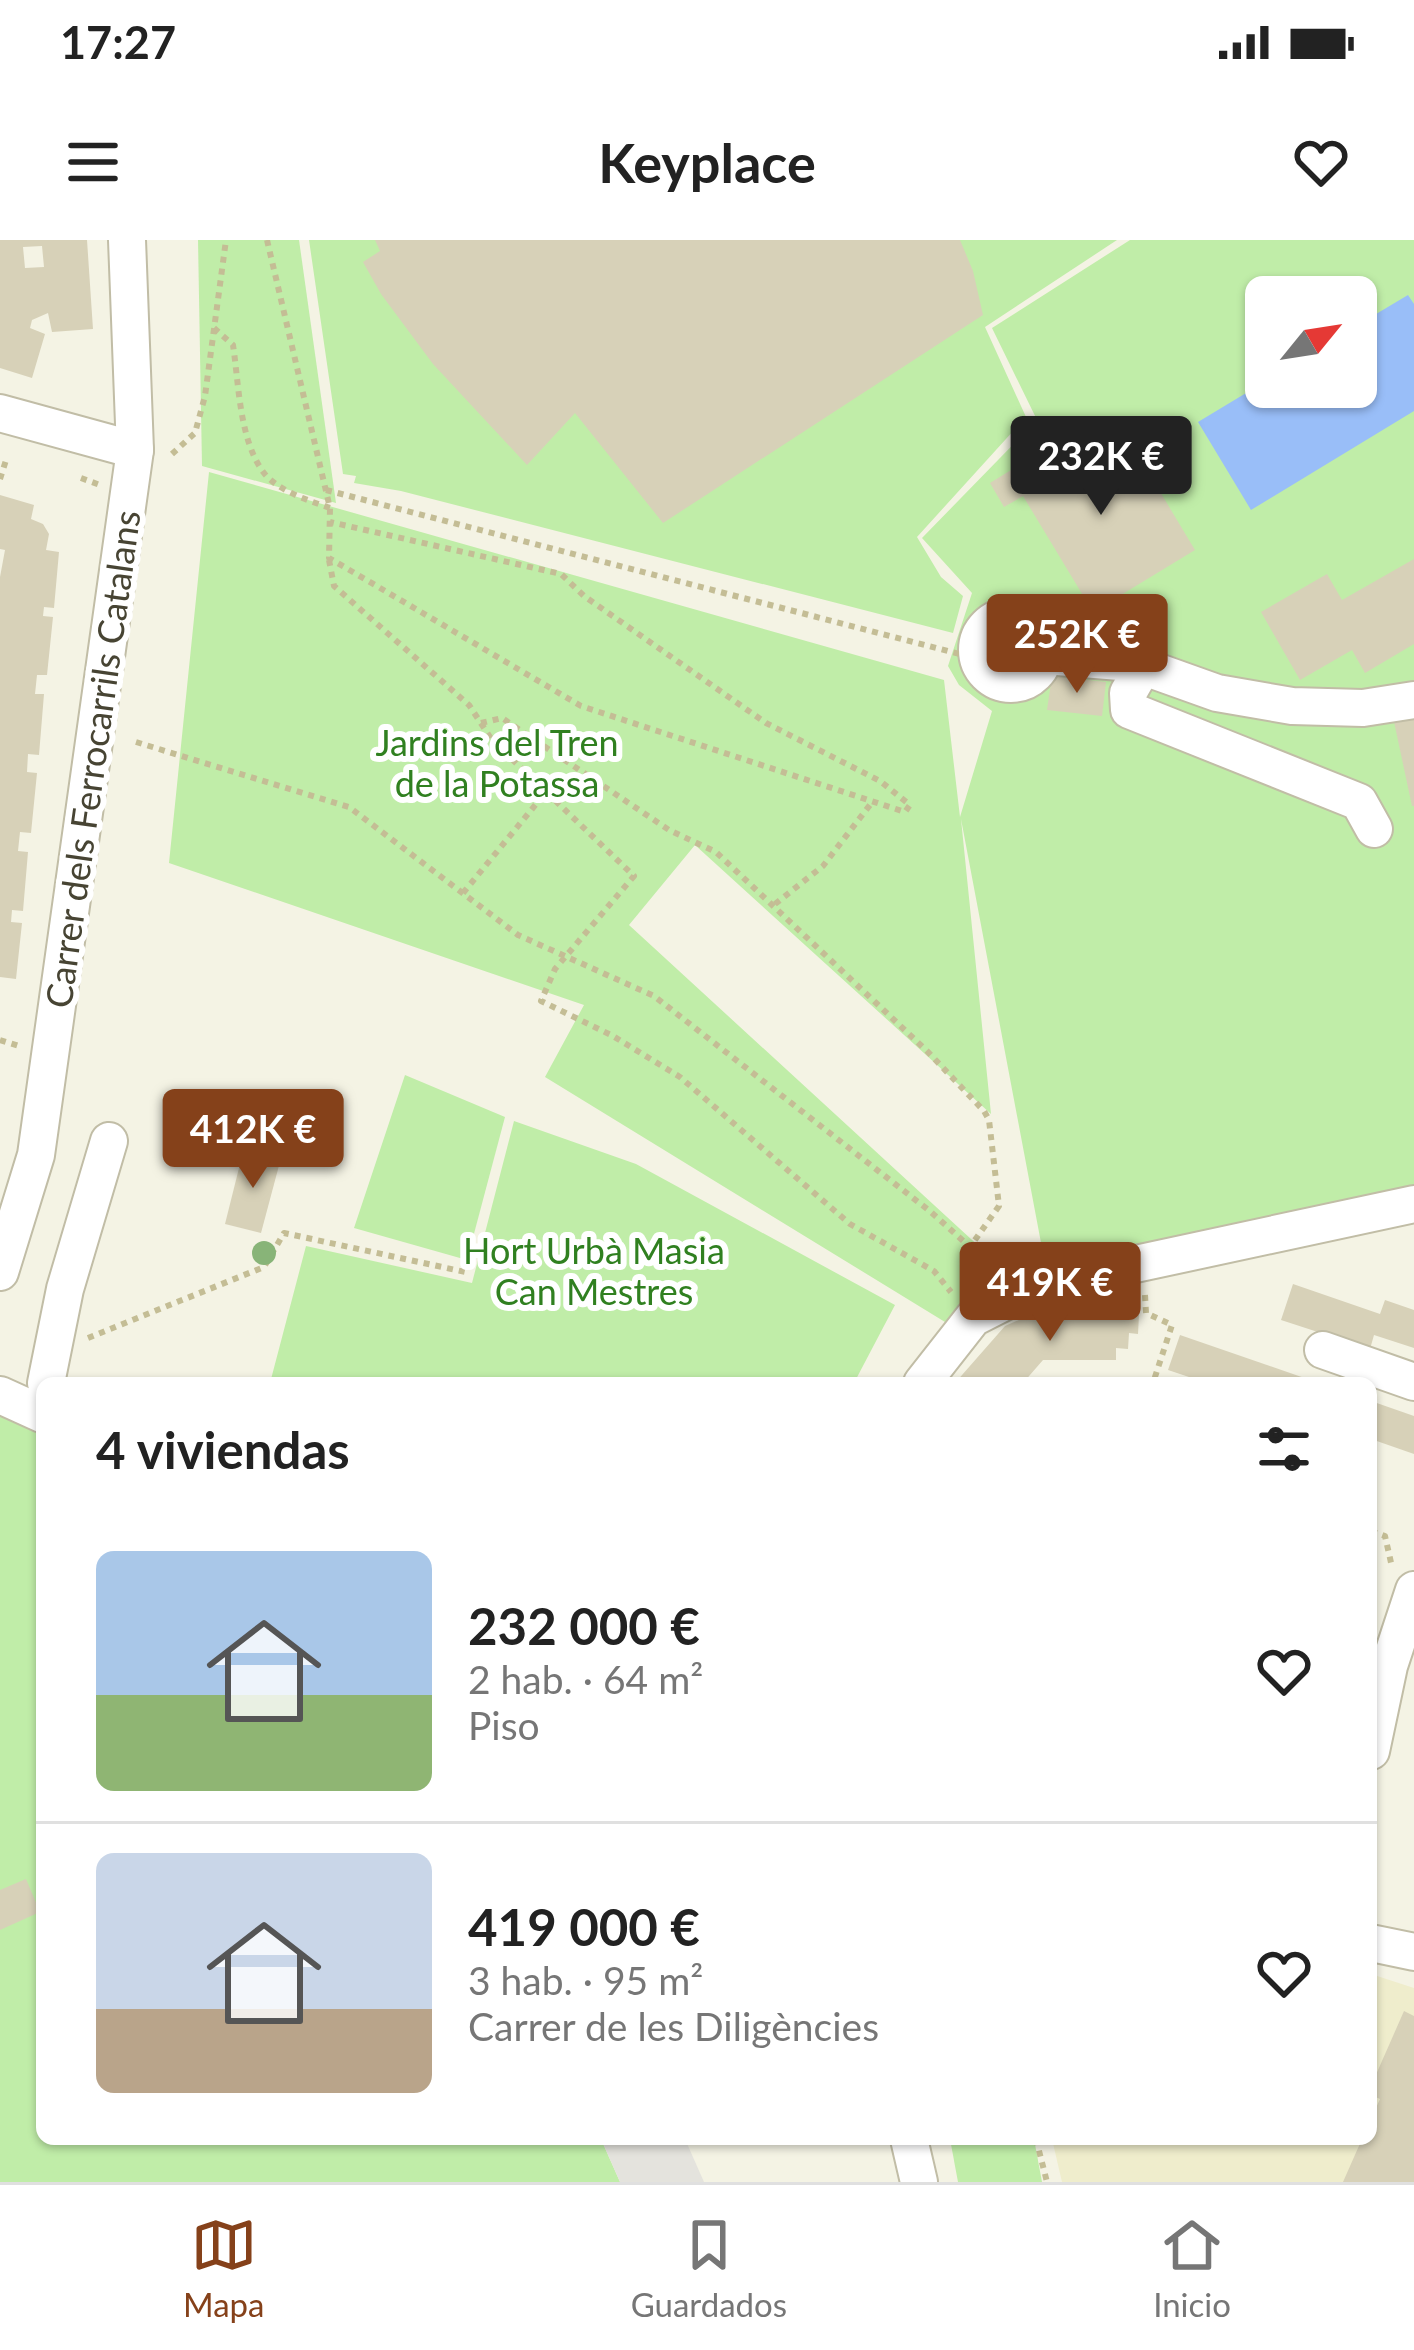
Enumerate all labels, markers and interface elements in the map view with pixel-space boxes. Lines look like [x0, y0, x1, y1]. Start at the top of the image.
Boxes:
text: 17:27 [60, 15, 176, 69]
icon: menu [60, 129, 126, 195]
icon: heart [1288, 129, 1354, 195]
text: Keyplace [598, 130, 816, 195]
north arrow [1245, 276, 1377, 408]
map controls [1245, 276, 1377, 408]
pin: 232K € [1003, 416, 1199, 518]
text: 232K € [1038, 432, 1164, 478]
street label: Carrer dels Ferrocarrils Catalans [35, 507, 149, 1011]
pin: 252K € [979, 594, 1175, 696]
text: 252K € [1014, 610, 1140, 656]
park label: Jardins del Tren de la Potassa [375, 720, 619, 805]
pin: 412K € [155, 1089, 351, 1191]
text: 412K € [190, 1105, 316, 1151]
park label: Hort Urbà Masia Can Mestres [463, 1228, 725, 1313]
pin: 419K € [952, 1242, 1148, 1344]
text: 419K € [987, 1258, 1113, 1304]
icon: filters [1251, 1416, 1317, 1482]
text: 4 viviendas [96, 1419, 350, 1480]
text: 232 000 € [468, 1595, 700, 1656]
icon: home [192, 1599, 336, 1743]
icon: heart [1251, 1638, 1317, 1704]
text: 2 hab. · 64 m² [468, 1656, 703, 1702]
text: Piso [468, 1702, 540, 1748]
text: 419 000 € [468, 1896, 700, 1957]
icon: home [192, 1901, 336, 2045]
icon: heart [1251, 1940, 1317, 2006]
text: 3 hab. · 95 m² [468, 1957, 703, 2003]
text: Carrer de les Diligències [468, 2003, 879, 2049]
tab: Mapa [183, 2212, 265, 2324]
tab: Guardados [631, 2212, 787, 2324]
tab: Inicio [1153, 2212, 1231, 2324]

